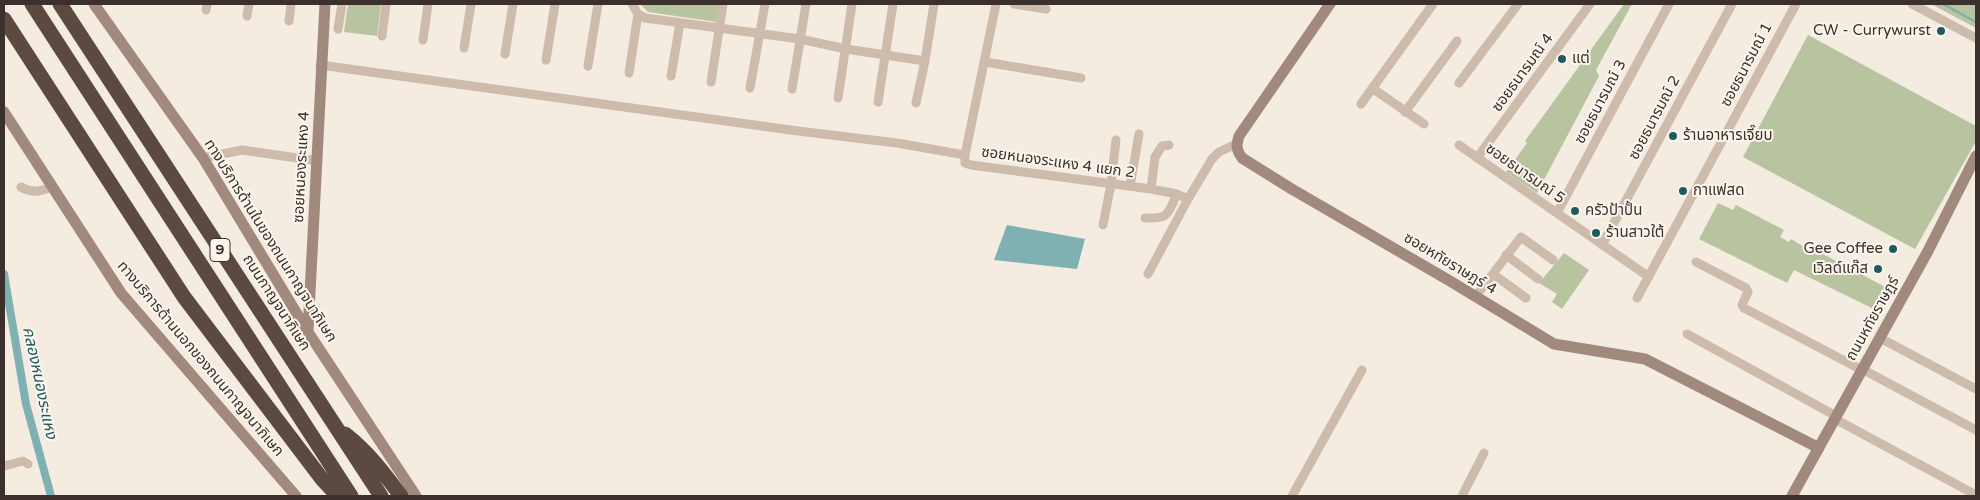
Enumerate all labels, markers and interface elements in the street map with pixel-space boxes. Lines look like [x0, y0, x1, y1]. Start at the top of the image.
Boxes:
street label: ซอยธนารมณ์ 1 [1717, 20, 1777, 110]
place label: CW - Currywurst [1813, 22, 1931, 40]
marker: CW - Currywurst [1935, 25, 1947, 37]
street label: ซอยธนารมณ์ 4 [1488, 30, 1558, 116]
place label: แต่ [1572, 50, 1590, 68]
marker: แต่ [1556, 53, 1568, 65]
street label: ซอยธนารมณ์ 3 [1571, 57, 1631, 147]
street label: ซอยธนารมณ์ 2 [1625, 73, 1685, 163]
street label: ซอยหนองระแหง 4 [290, 111, 314, 223]
place label: ร้านอาหารเจี๊ยบ [1683, 127, 1772, 145]
marker: ร้านอาหารเจี๊ยบ [1667, 130, 1679, 142]
street label: ทางบริการด้านในของถนนกาญจนาภิเษก [200, 136, 340, 346]
street label: ซอยธนารมณ์ 5 [1482, 140, 1568, 208]
street label: ซอยหนองระแหง 4 แยก 2 [980, 143, 1136, 183]
place label: กาแฟสด [1693, 182, 1744, 200]
marker: กาแฟสด [1677, 185, 1689, 197]
place label: ครัวป้าปั้น [1585, 202, 1642, 220]
marker: ครัวป้าปั้น [1569, 205, 1581, 217]
place label: ร้านสาวใต้ [1606, 224, 1664, 242]
marker: ร้านสาวใต้ [1590, 227, 1602, 239]
street label: ซอยหทัยราษฎร์ 4 [1400, 229, 1500, 299]
road number: 9 [210, 238, 230, 262]
place label: Gee Coffee [1803, 240, 1883, 258]
marker: Gee Coffee [1887, 243, 1899, 255]
street label: ถนนกาญจนาภิเษก [238, 251, 314, 355]
street label: ทางบริการด้านนอกของถนนกาญจนาภิเษก [113, 258, 287, 460]
place label: เวิลด์แก๊ส [1812, 260, 1868, 278]
marker: เวิลด์แก๊ส [1872, 263, 1884, 275]
street label: ถนนหทัยราษฎร์ [1842, 274, 1904, 364]
water label: คลองหนองระแหง [18, 325, 60, 441]

